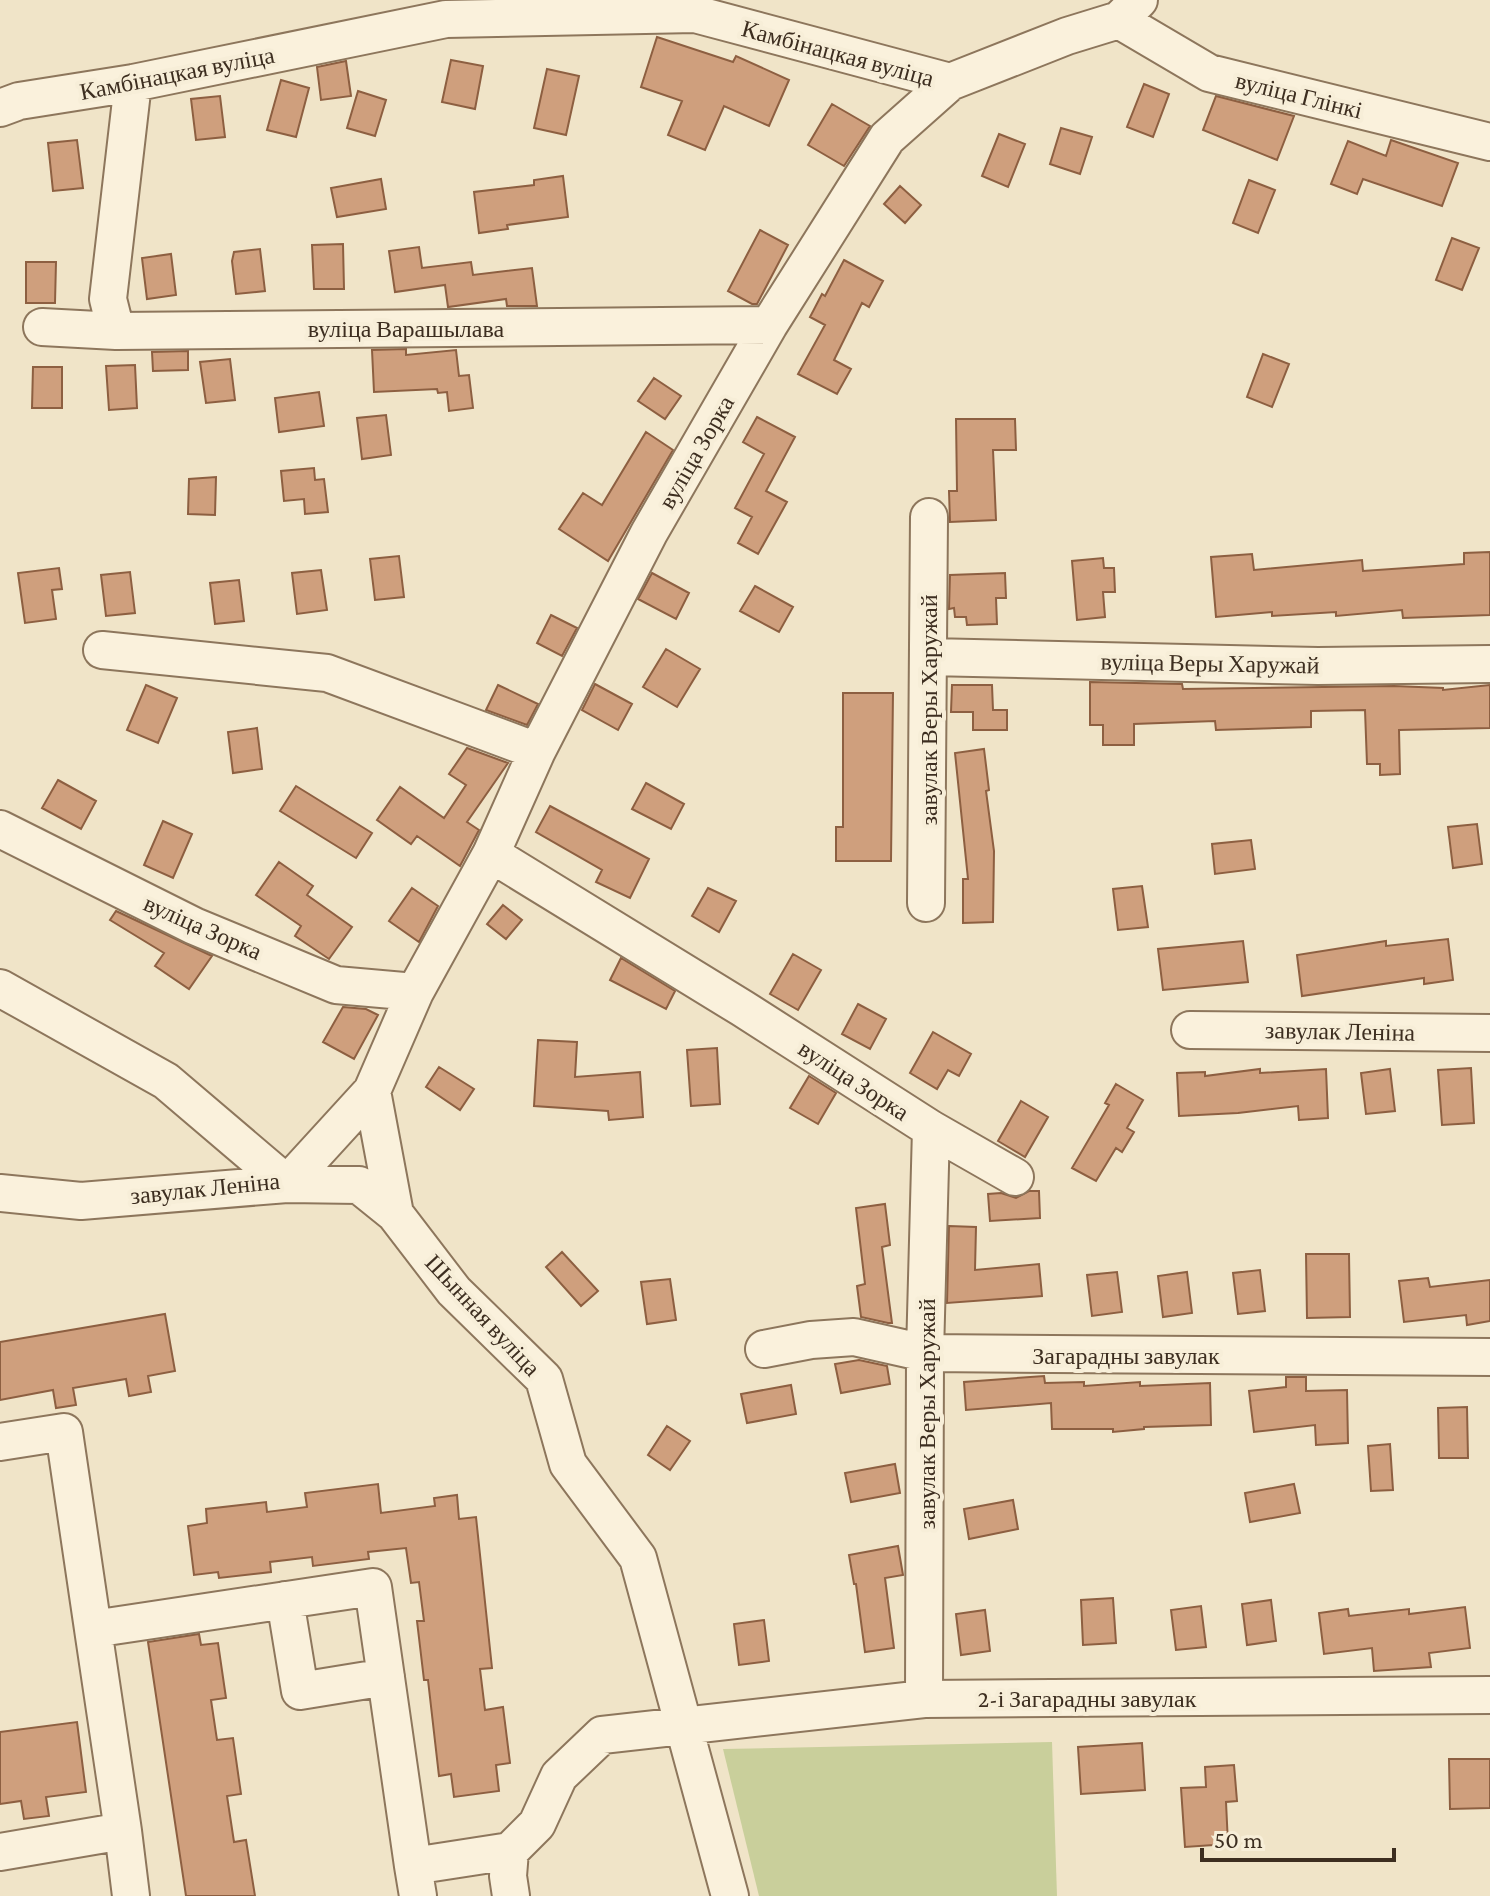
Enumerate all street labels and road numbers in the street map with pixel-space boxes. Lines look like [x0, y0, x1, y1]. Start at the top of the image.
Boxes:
street label: Камбінацкая вуліца [739, 14, 937, 92]
street label: Камбінацкая вуліца [77, 41, 277, 105]
street label: вуліца Глінкі [1233, 66, 1366, 124]
street label: вуліца Варашылава [308, 315, 505, 342]
street label: вуліца Зорка [653, 390, 739, 513]
street label: завулак Веры Харужай [915, 594, 942, 826]
street label: вуліца Веры Харужай [1100, 648, 1320, 678]
street label: вуліца Зорка [140, 889, 266, 965]
street label: завулак Леніна [1265, 1016, 1416, 1046]
street label: вуліца Зорка [794, 1034, 915, 1126]
street label: завулак Леніна [129, 1167, 281, 1209]
street label: Шынная вуліца [420, 1249, 546, 1381]
street label: завулак Веры Харужай [913, 1298, 940, 1530]
street label: Загарадны завулак [1032, 1342, 1220, 1369]
street label: 2-і Загарадны завулак [978, 1685, 1197, 1712]

